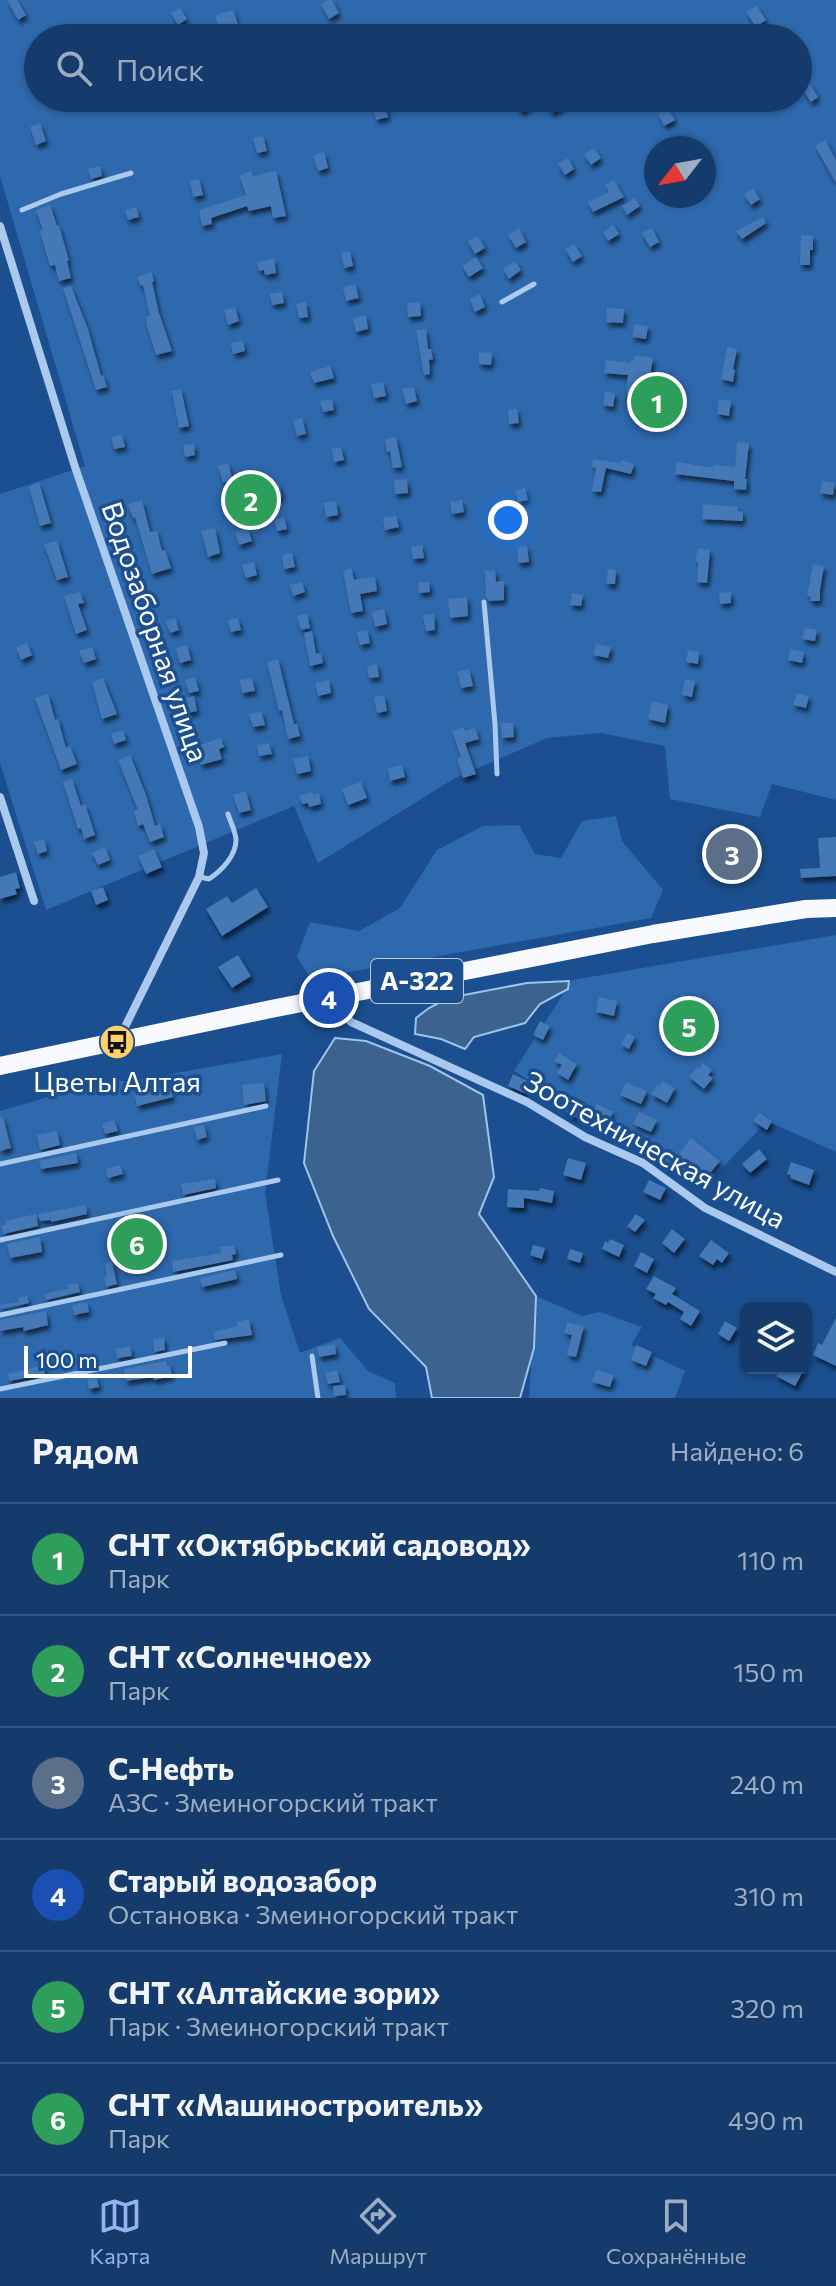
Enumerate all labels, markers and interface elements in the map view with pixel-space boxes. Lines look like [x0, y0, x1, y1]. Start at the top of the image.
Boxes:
search box [24, 24, 812, 112]
icon: search [52, 46, 96, 90]
text: Поиск [116, 50, 204, 87]
north arrow [644, 136, 716, 208]
pin: 1 [631, 372, 683, 432]
pin: 2 [225, 470, 277, 530]
street label: Водозаборная улица [95, 497, 216, 766]
your location [488, 500, 528, 540]
pin: 3 [706, 824, 758, 884]
road number: А-322 [371, 959, 463, 1003]
pin: 4 [303, 968, 355, 1028]
pin: 5 [663, 996, 715, 1056]
bus stop icon: Цветы Алтая [98, 1023, 136, 1061]
street label: Зоотехническая улица [519, 1063, 792, 1235]
place label: Цветы Алтая [33, 1064, 201, 1098]
pin: 6 [111, 1214, 163, 1274]
map controls [740, 1302, 812, 1374]
button: layers [740, 1302, 812, 1374]
scale bar [24, 1342, 192, 1378]
text: 100 m [36, 1346, 98, 1373]
text: Рядом [32, 1429, 139, 1471]
text: Найдено: 6 [670, 1435, 804, 1466]
text: СНТ «Октябрьский садовод» [108, 1525, 531, 1562]
text: 1 [52, 1544, 64, 1575]
text: 110 m [737, 1544, 804, 1575]
text: Парк [108, 1562, 170, 1593]
text: СНТ «Солнечное» [108, 1637, 372, 1674]
text: 2 [51, 1656, 65, 1687]
text: 150 m [733, 1656, 804, 1687]
text: Парк [108, 1674, 170, 1705]
text: С-Нефть [108, 1749, 234, 1786]
text: 3 [50, 1768, 66, 1799]
text: 240 m [730, 1768, 804, 1799]
text: АЗС · Змеиногорский тракт [108, 1786, 438, 1817]
text: Старый водозабор [108, 1861, 377, 1898]
text: 4 [50, 1880, 66, 1911]
text: 310 m [733, 1880, 804, 1911]
text: Остановка · Змеиногорский тракт [108, 1898, 518, 1929]
text: СНТ «Алтайские зори» [108, 1973, 440, 2010]
text: 5 [50, 1992, 66, 2023]
text: 320 m [730, 1992, 804, 2023]
text: Парк · Змеиногорский тракт [108, 2010, 449, 2041]
text: СНТ «Машиностроитель» [108, 2085, 483, 2122]
text: 6 [50, 2104, 66, 2135]
text: 490 m [728, 2104, 804, 2135]
text: Парк [108, 2122, 170, 2153]
tab: Карта [90, 2194, 150, 2269]
tab: Маршрут [329, 2194, 427, 2269]
tab: Сохранённые [606, 2194, 746, 2269]

